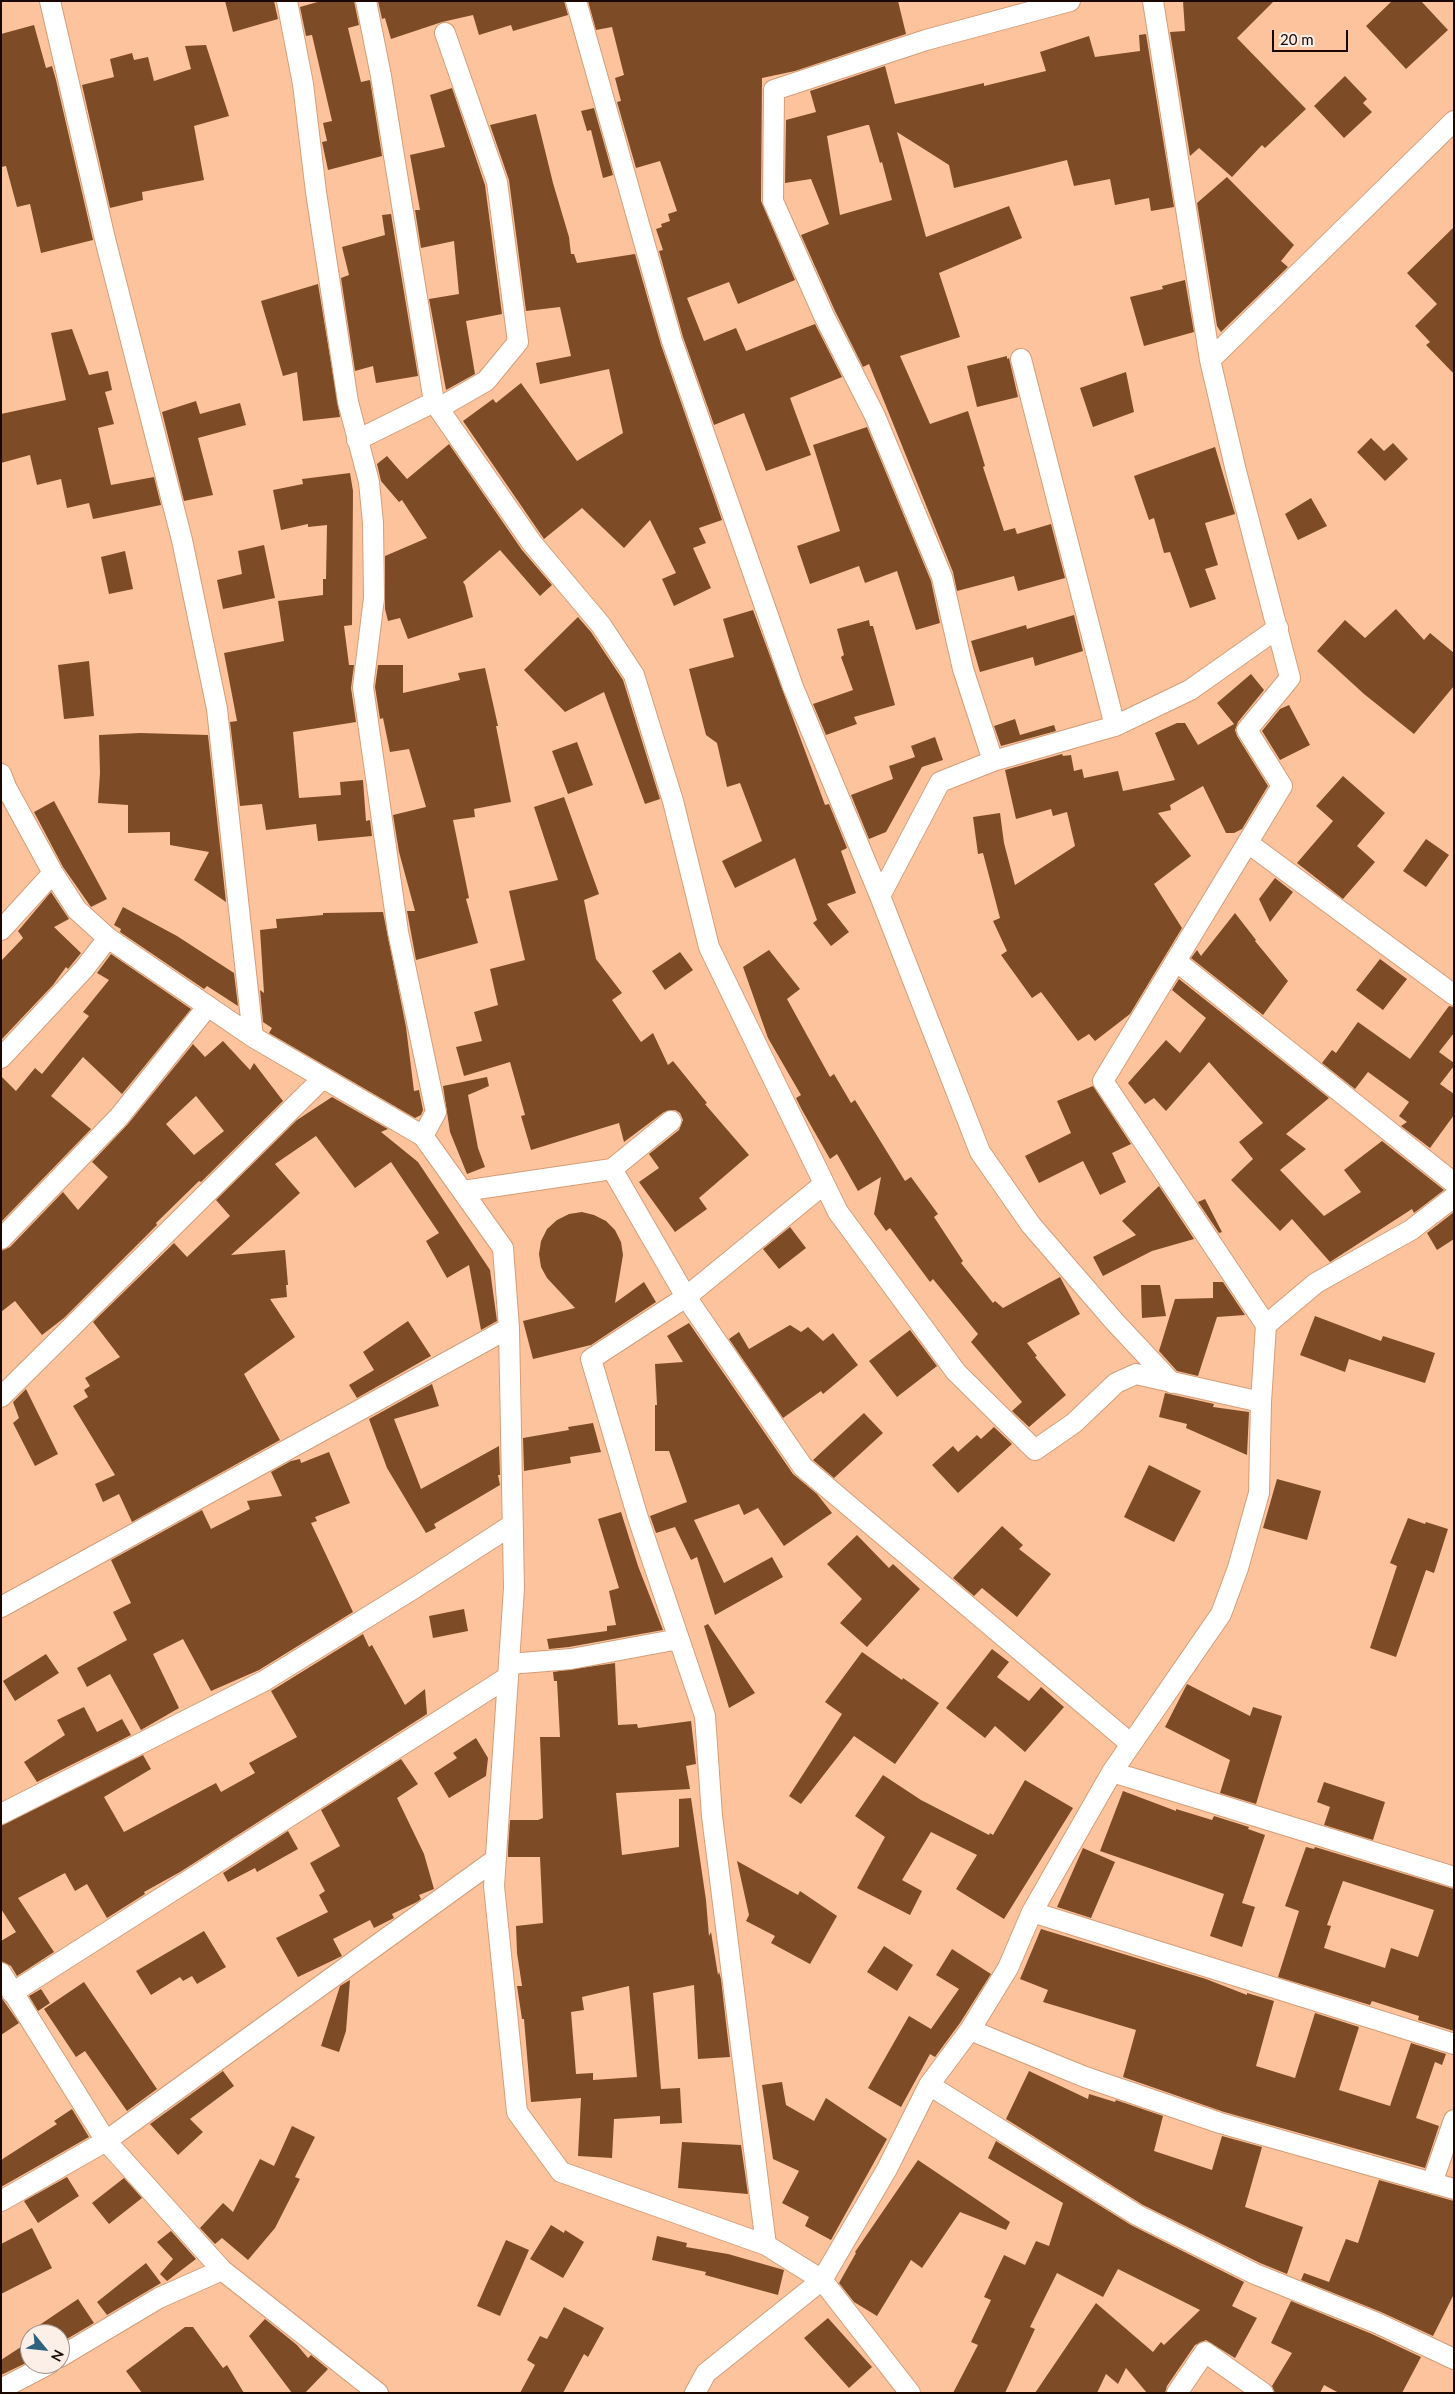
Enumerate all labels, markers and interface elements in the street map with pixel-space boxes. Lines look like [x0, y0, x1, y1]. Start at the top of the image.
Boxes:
scale bar [1275, 20, 1351, 52]
text: 20 m [1280, 30, 1314, 48]
north arrow [20, 2324, 70, 2374]
text: N [48, 2347, 68, 2365]

